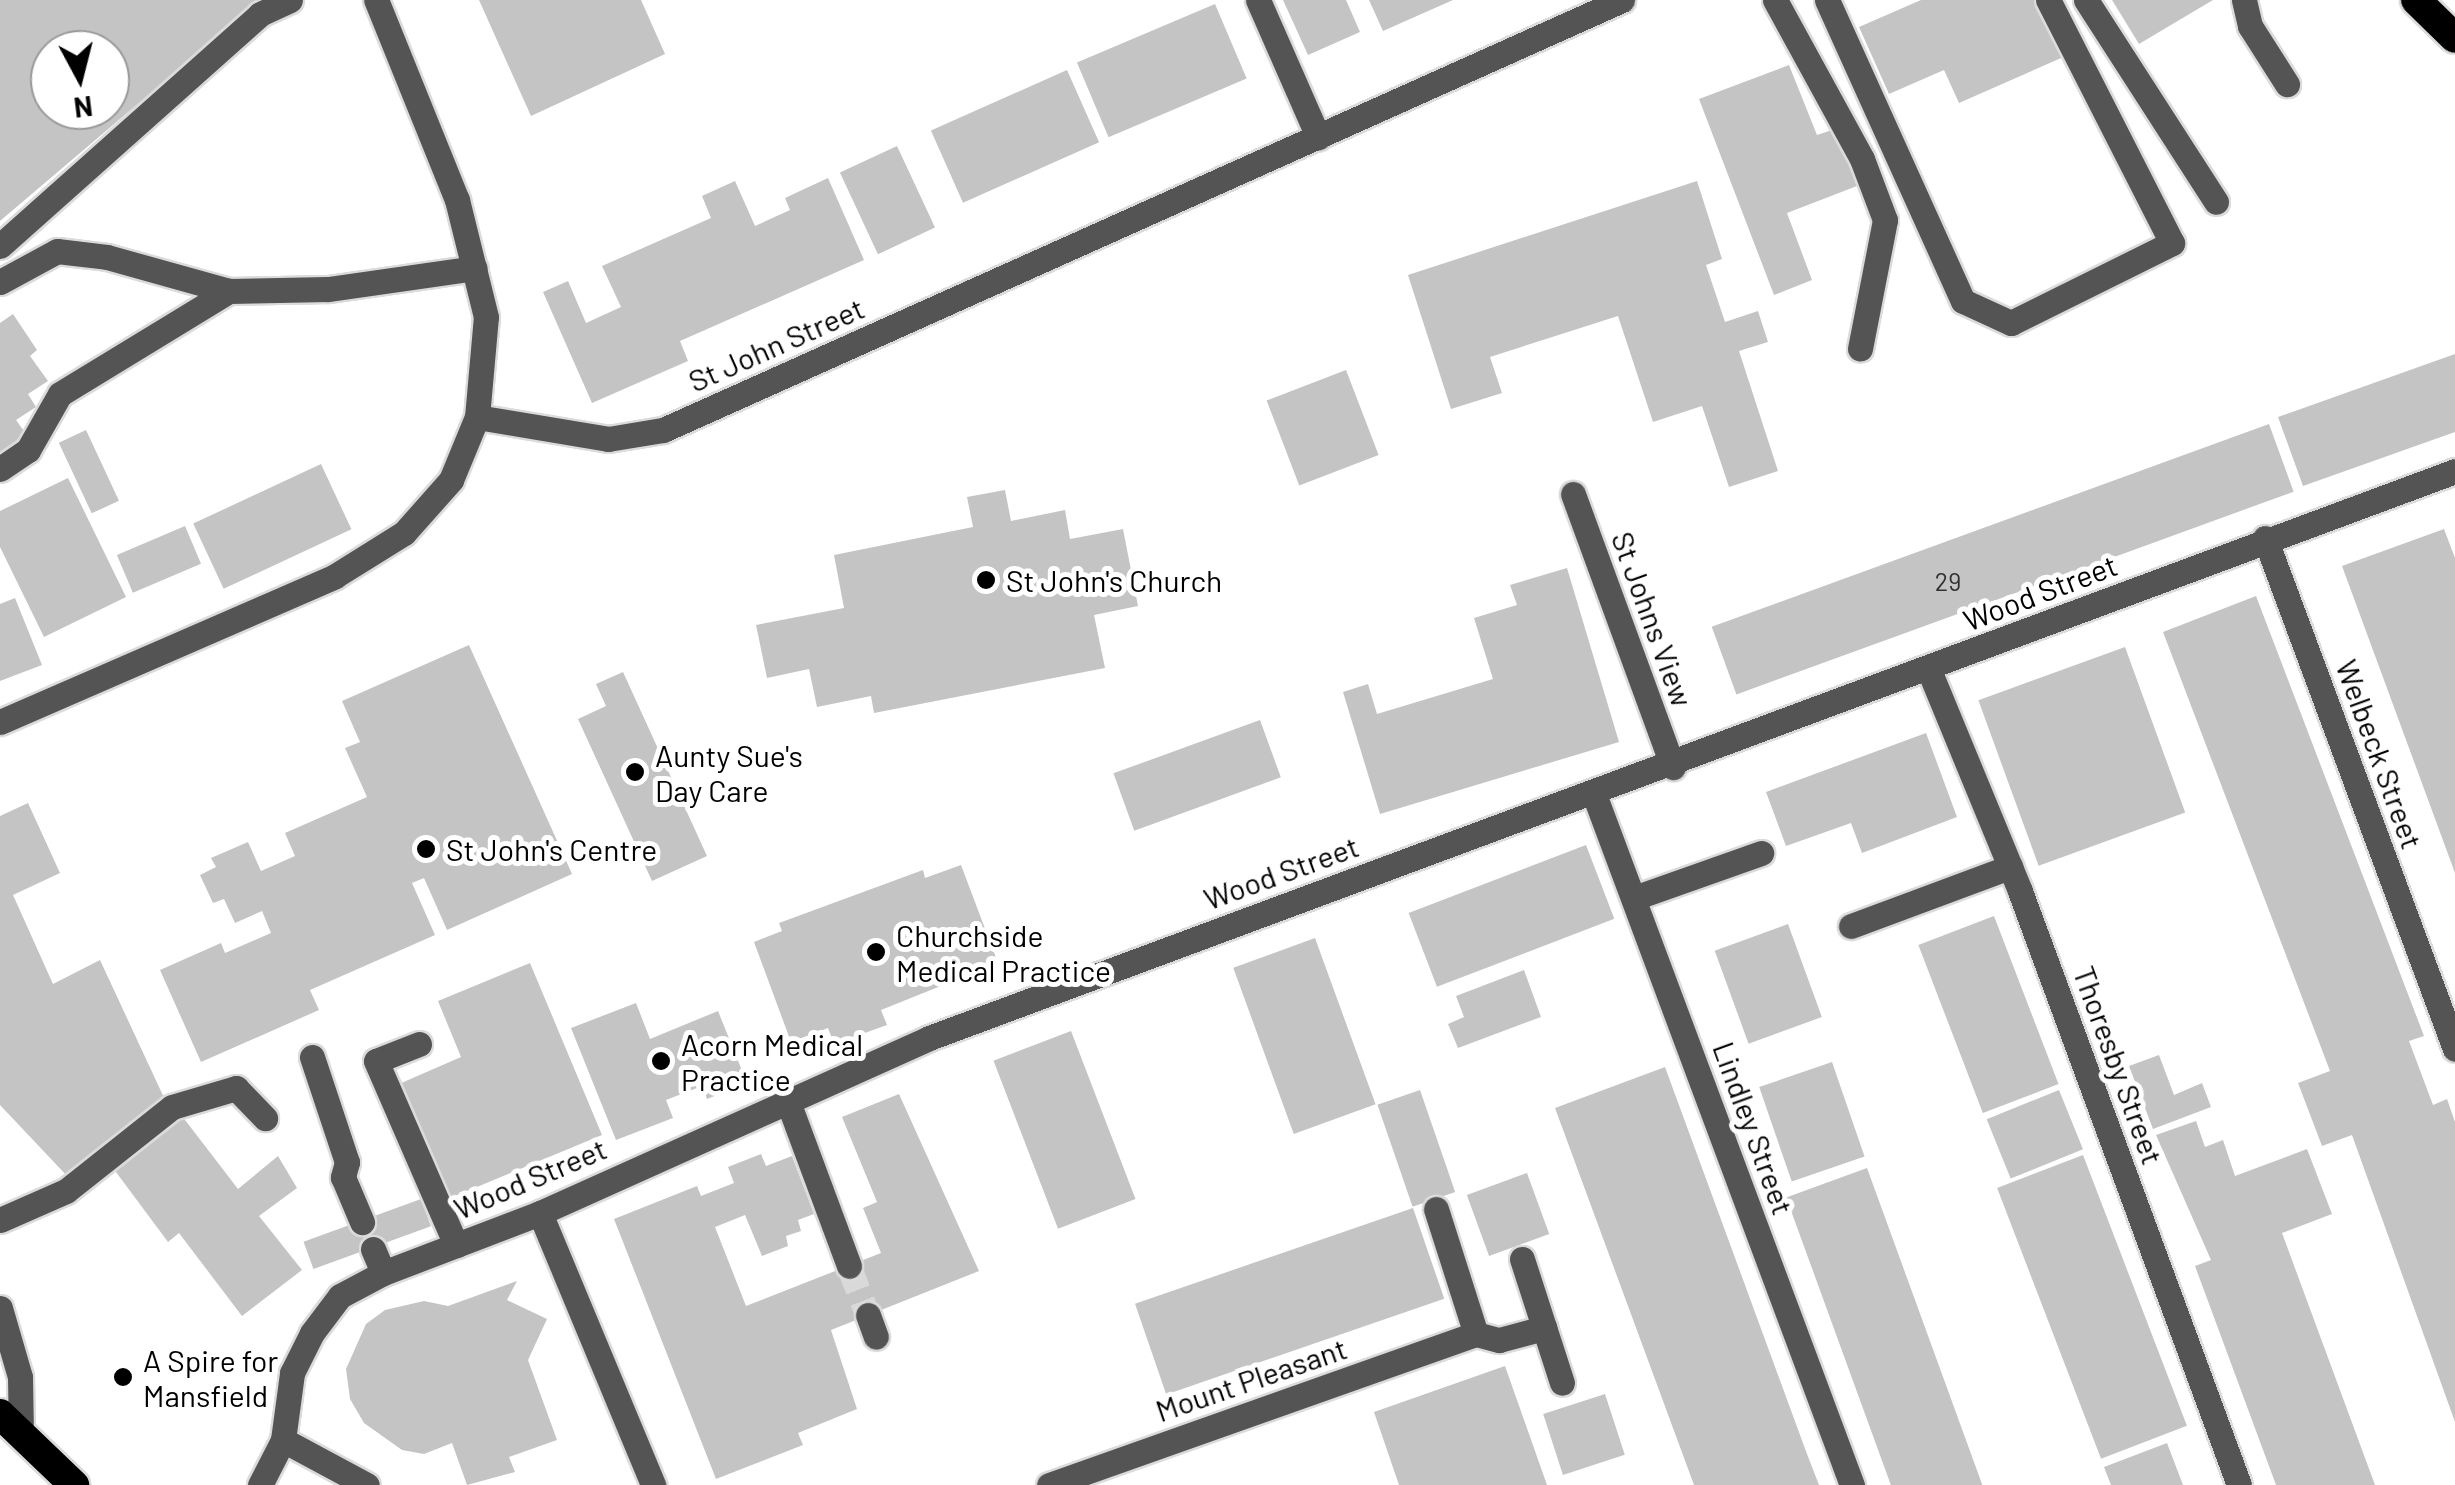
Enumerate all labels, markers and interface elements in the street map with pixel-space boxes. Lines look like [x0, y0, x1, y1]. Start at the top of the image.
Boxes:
north arrow [30, 30, 130, 130]
text: N [72, 90, 95, 126]
street label: St John Street [683, 289, 869, 399]
street label: St Johns View [1605, 527, 1701, 711]
street label: Wood Street [1958, 546, 2122, 638]
place label: St John's Church [1006, 562, 1222, 598]
house number: 29 [1935, 566, 1961, 596]
marker: St John's Church [975, 569, 997, 591]
street label: Welbeck Street [2329, 655, 2431, 853]
place label: Aunty Sue's Day Care [655, 737, 803, 808]
marker: Aunty Sue's Day Care [624, 761, 646, 783]
street label: Wood Street [1199, 827, 1363, 917]
place label: St John's Centre [446, 831, 657, 867]
marker: St John's Centre [415, 838, 437, 860]
place label: Churchside Medical Practice [896, 917, 1111, 988]
marker: Churchside Medical Practice [865, 941, 887, 963]
street label: Thoresby Street [2066, 961, 2172, 1169]
place label: Acorn Medical Practice [681, 1026, 863, 1096]
street label: Lindley Street [1706, 1037, 1802, 1219]
marker: Acorn Medical Practice [650, 1050, 672, 1072]
street label: Wood Street [448, 1130, 612, 1226]
street label: Mount Pleasant [1151, 1329, 1351, 1429]
place label: A Spire for Mansfield [143, 1342, 278, 1412]
marker: A Spire for Mansfield [112, 1366, 134, 1388]

